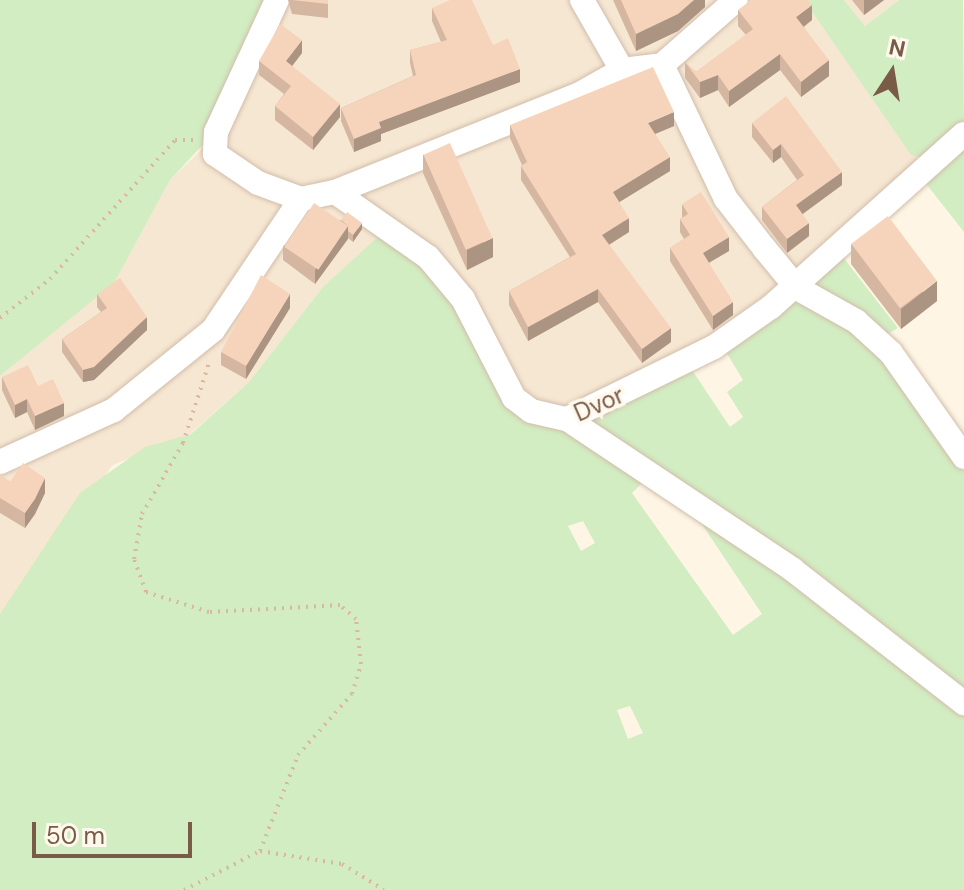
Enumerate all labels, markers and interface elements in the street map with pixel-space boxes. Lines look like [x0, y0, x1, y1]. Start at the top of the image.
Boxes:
north arrow [852, 32, 932, 112]
text: N [886, 32, 908, 64]
street label: Dvor [570, 380, 628, 428]
scale bar [36, 806, 196, 856]
text: 50 m [46, 820, 105, 851]

